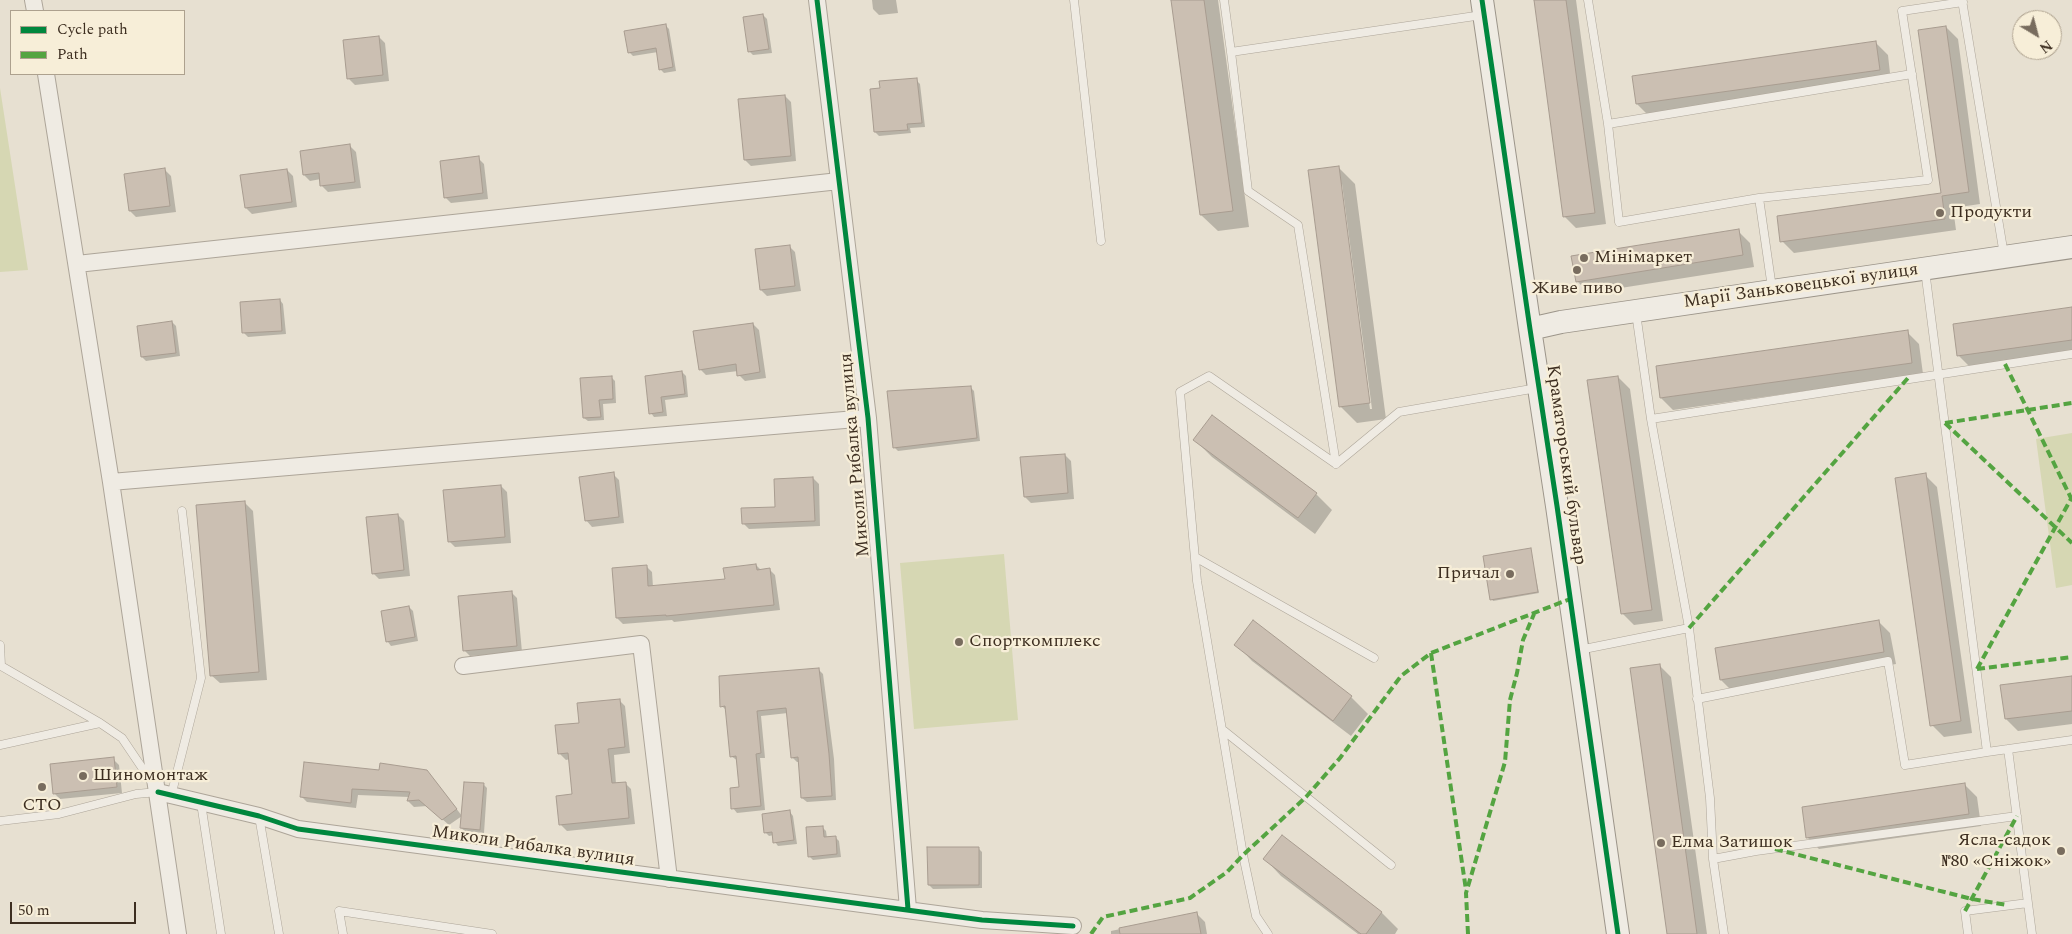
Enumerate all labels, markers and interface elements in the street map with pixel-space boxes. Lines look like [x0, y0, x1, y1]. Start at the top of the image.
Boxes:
legend [10, 10, 185, 75]
north arrow [2012, 10, 2062, 60]
text: Cycle path [57, 18, 128, 41]
text: N [2035, 35, 2057, 58]
text: Path [57, 43, 88, 66]
place label: Продукти [1950, 202, 2032, 224]
marker: Продукти [1934, 207, 1946, 219]
place label: Мінімаркет [1594, 247, 1692, 269]
marker: Мінімаркет [1578, 252, 1590, 264]
street label: Марії Заньковецької вулиця [1682, 260, 1920, 314]
marker: Живе пиво [1571, 264, 1583, 276]
place label: Живе пиво [1531, 278, 1623, 300]
street label: Миколи Рибалка вулиця [836, 352, 876, 558]
street label: Краматорський бульвар [1540, 364, 1590, 566]
place label: Причал [1437, 563, 1500, 585]
marker: Причал [1504, 568, 1516, 580]
place label: Спорткомплекс [969, 631, 1101, 653]
marker: Спорткомплекс [953, 636, 965, 648]
place label: Шиномонтаж [93, 765, 208, 787]
marker: Шиномонтаж [77, 770, 89, 782]
marker: СТО [36, 781, 48, 793]
place label: СТО [22, 795, 62, 817]
street label: Миколи Рибалка вулиця [430, 822, 636, 872]
place label: Ясла-садок №80 «Сніжок» [1941, 830, 2051, 872]
place label: Елма Затишок [1671, 832, 1793, 854]
marker: Елма Затишок [1655, 837, 1667, 849]
marker: Ясла-садок №80 «Сніжок» [2055, 845, 2067, 857]
scale bar [12, 892, 139, 924]
text: 50 m [18, 899, 50, 922]

